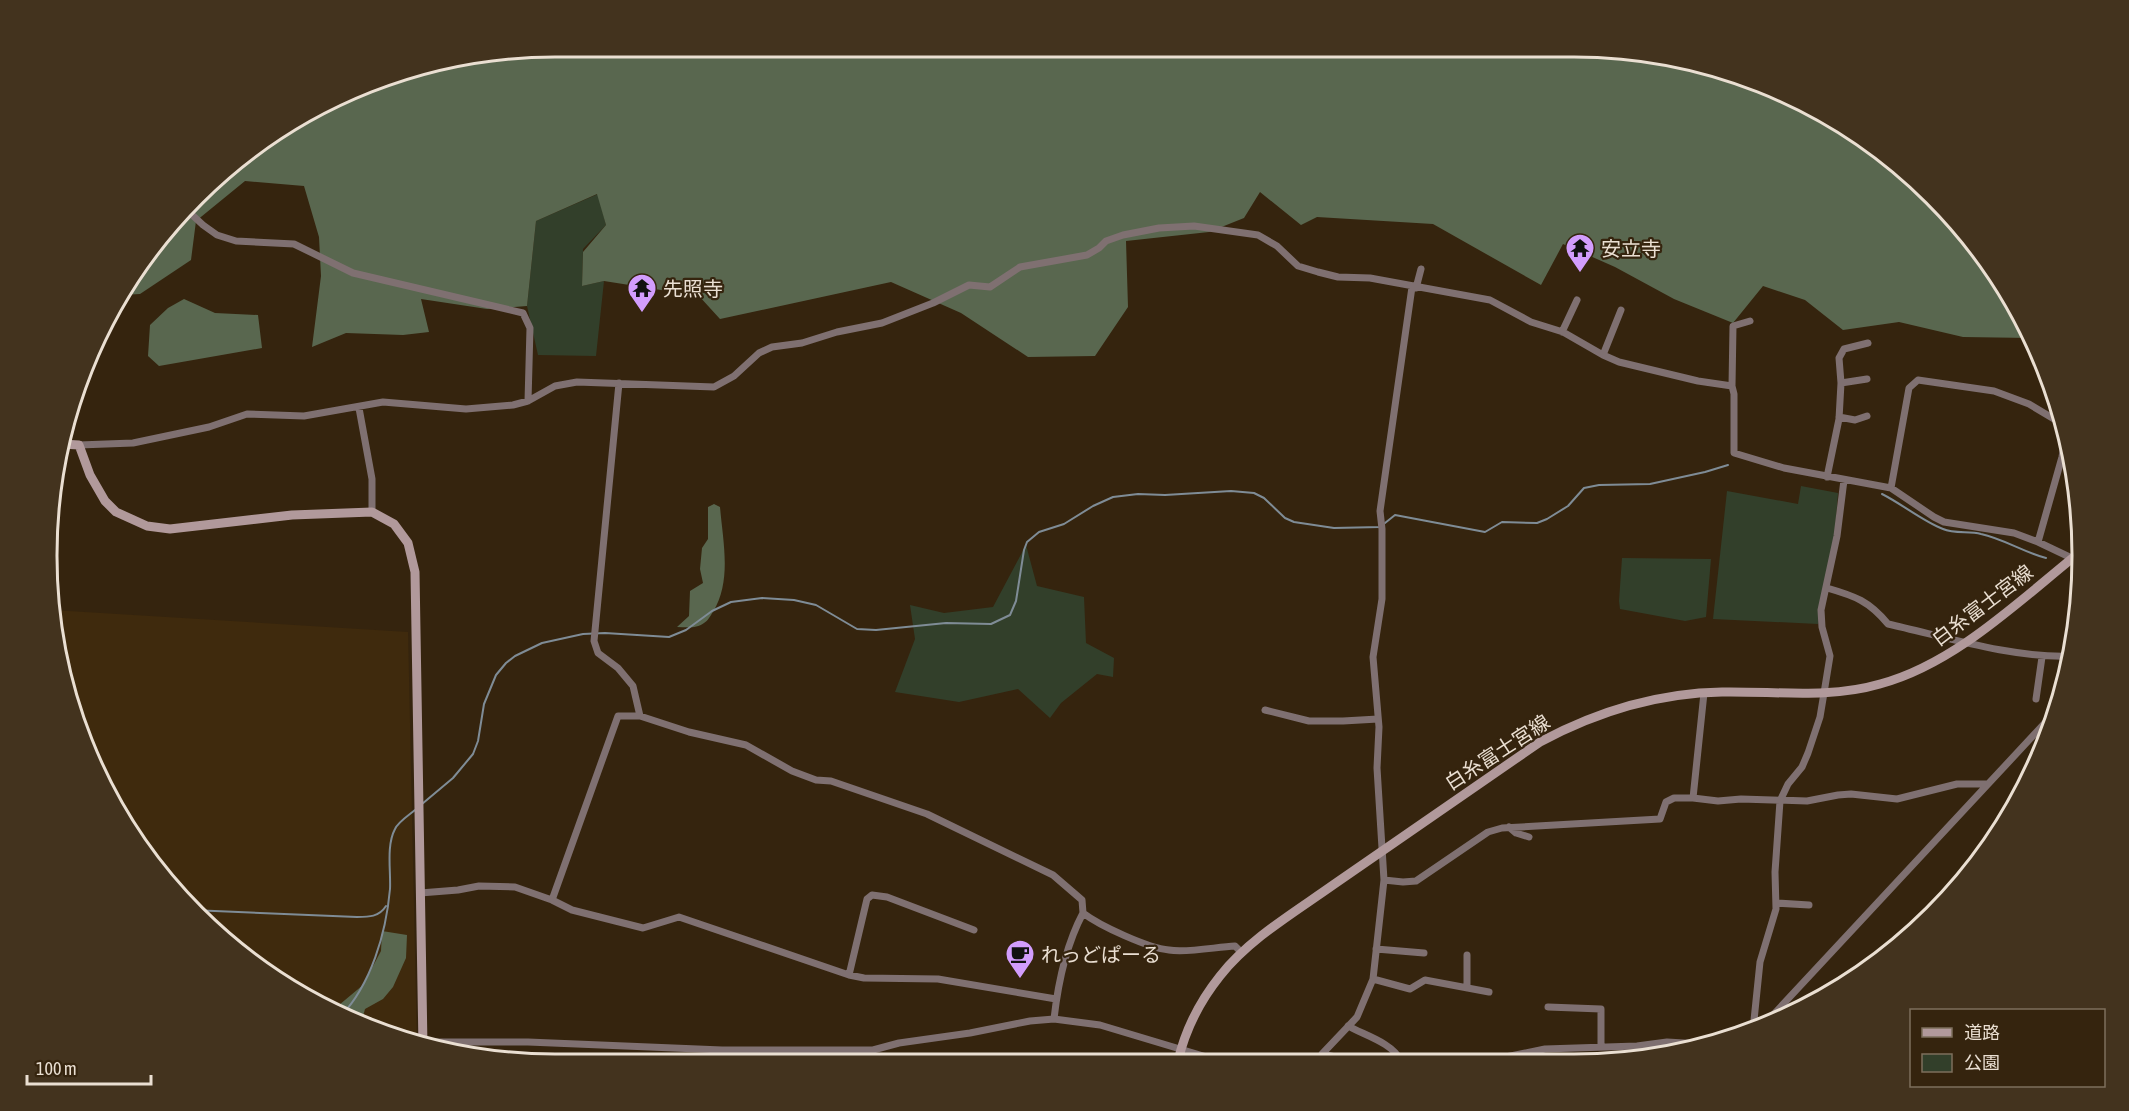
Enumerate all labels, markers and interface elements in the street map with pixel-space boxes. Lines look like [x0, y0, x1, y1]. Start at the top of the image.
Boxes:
temple icon: 安立寺 [1564, 232, 1596, 274]
place label: 安立寺 [1601, 237, 1661, 260]
temple icon: 先照寺 [626, 272, 658, 314]
place label: 先照寺 [663, 277, 723, 300]
street label: 白糸富士宮線 [1927, 560, 2037, 650]
street label: 白糸富士宮線 [1440, 710, 1554, 794]
cafe icon: れっどぱーる [1004, 938, 1036, 980]
place label: れっどぱーる [1041, 943, 1161, 966]
legend [1910, 1009, 2105, 1087]
text: 道路 [1964, 1022, 2000, 1043]
scale bar [27, 1048, 152, 1086]
text: 公園 [1964, 1052, 2000, 1073]
text: 100 m [36, 1058, 77, 1079]

